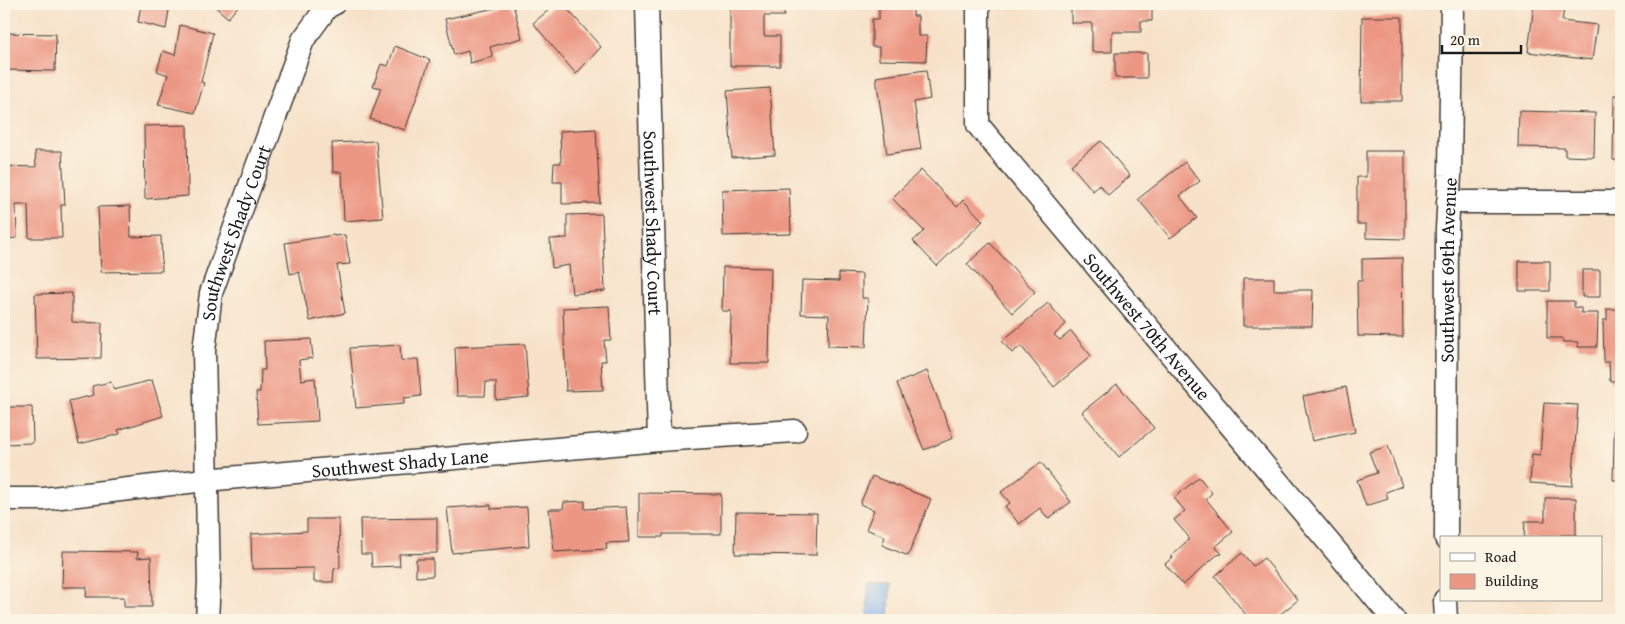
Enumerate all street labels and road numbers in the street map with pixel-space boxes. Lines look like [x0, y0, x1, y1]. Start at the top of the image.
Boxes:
street label: Southwest Shady Court [636, 130, 670, 316]
street label: Southwest Shady Court [194, 141, 278, 322]
street label: Southwest 69th Avenue [1433, 177, 1464, 363]
street label: Southwest 70th Avenue [1077, 246, 1218, 406]
street label: Southwest Shady Lane [310, 441, 490, 485]

